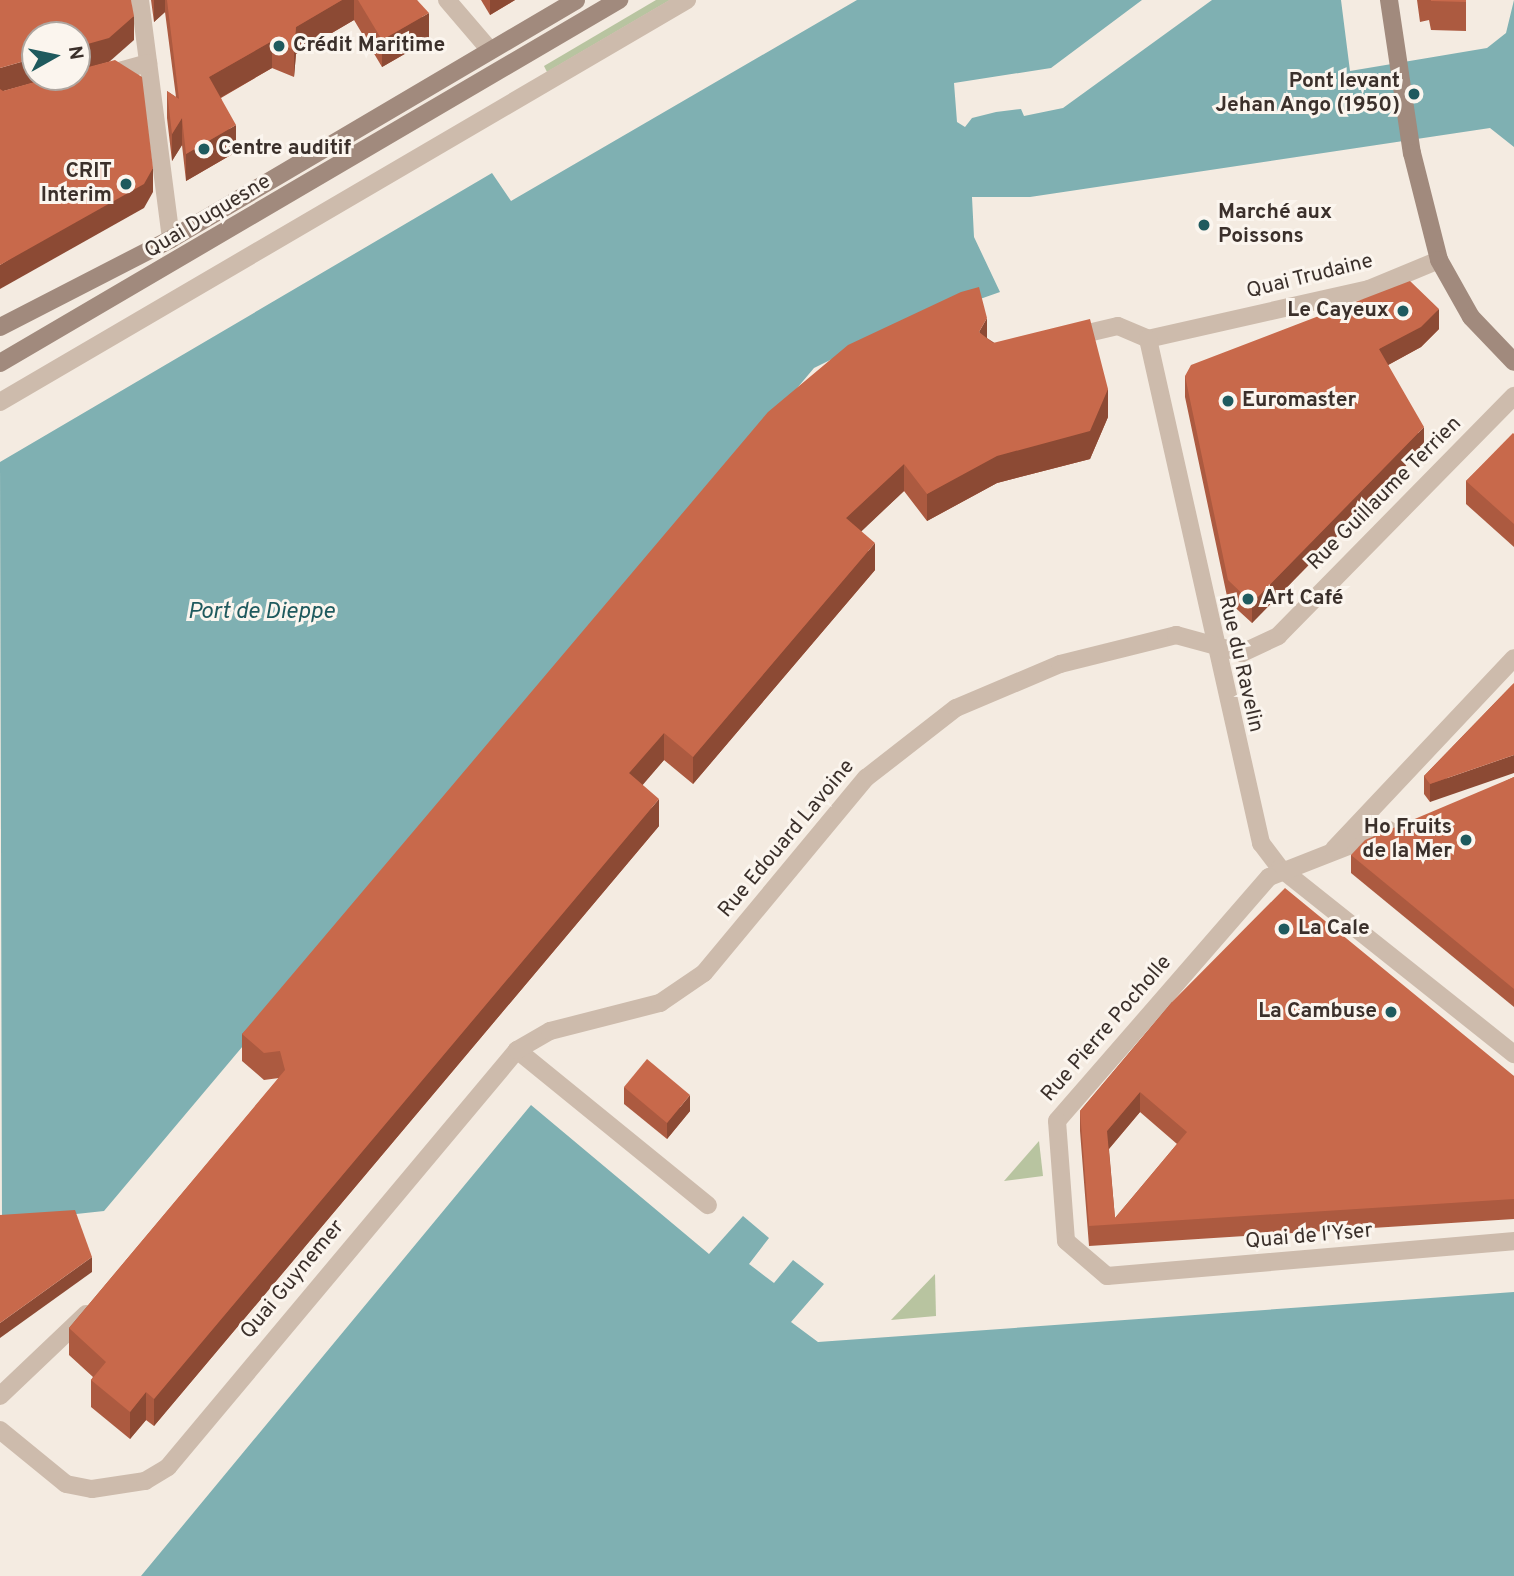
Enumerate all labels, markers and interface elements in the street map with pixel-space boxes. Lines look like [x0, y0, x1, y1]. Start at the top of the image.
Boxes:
north arrow [21, 21, 91, 91]
place label: Crédit Maritime [293, 33, 445, 59]
marker: Crédit Maritime [271, 38, 287, 54]
text: N [62, 44, 88, 62]
place label: Pont levant Jehan Ango (1950) [1214, 69, 1400, 119]
marker: Pont levant Jehan Ango (1950) [1406, 86, 1422, 102]
place label: Centre auditif [218, 136, 351, 162]
marker: Centre auditif [196, 141, 212, 157]
place label: CRIT Interim [41, 159, 112, 209]
street label: Quai Duquesne [140, 169, 276, 265]
marker: CRIT Interim [118, 176, 134, 192]
place label: Marché aux Poissons [1218, 200, 1332, 250]
marker: Marché aux Poissons [1196, 217, 1212, 233]
street label: Quai Trudaine [1244, 249, 1376, 305]
place label: Le Cayeux [1287, 298, 1389, 324]
marker: Le Cayeux [1395, 303, 1411, 319]
place label: Euromaster [1242, 388, 1356, 414]
marker: Euromaster [1220, 393, 1236, 409]
street label: Rue Guillaume Terrien [1302, 411, 1468, 577]
place label: Art Café [1262, 586, 1343, 612]
marker: Art Café [1240, 591, 1256, 607]
street label: Rue du Ravelin [1212, 593, 1268, 735]
water label: Port de Dieppe [187, 599, 335, 627]
street label: Rue Edouard Lavoine [714, 755, 860, 923]
place label: Ho Fruits de la Mer [1362, 815, 1452, 865]
marker: Ho Fruits de la Mer [1458, 832, 1474, 848]
place label: La Cale [1298, 916, 1370, 942]
marker: La Cale [1276, 921, 1292, 937]
street label: Rue Pierre Pocholle [1037, 951, 1177, 1107]
place label: La Cambuse [1258, 999, 1377, 1025]
marker: La Cambuse [1383, 1004, 1399, 1020]
street label: Quai Guynemer [236, 1215, 350, 1345]
street label: Quai de l'Yser [1244, 1219, 1374, 1255]

